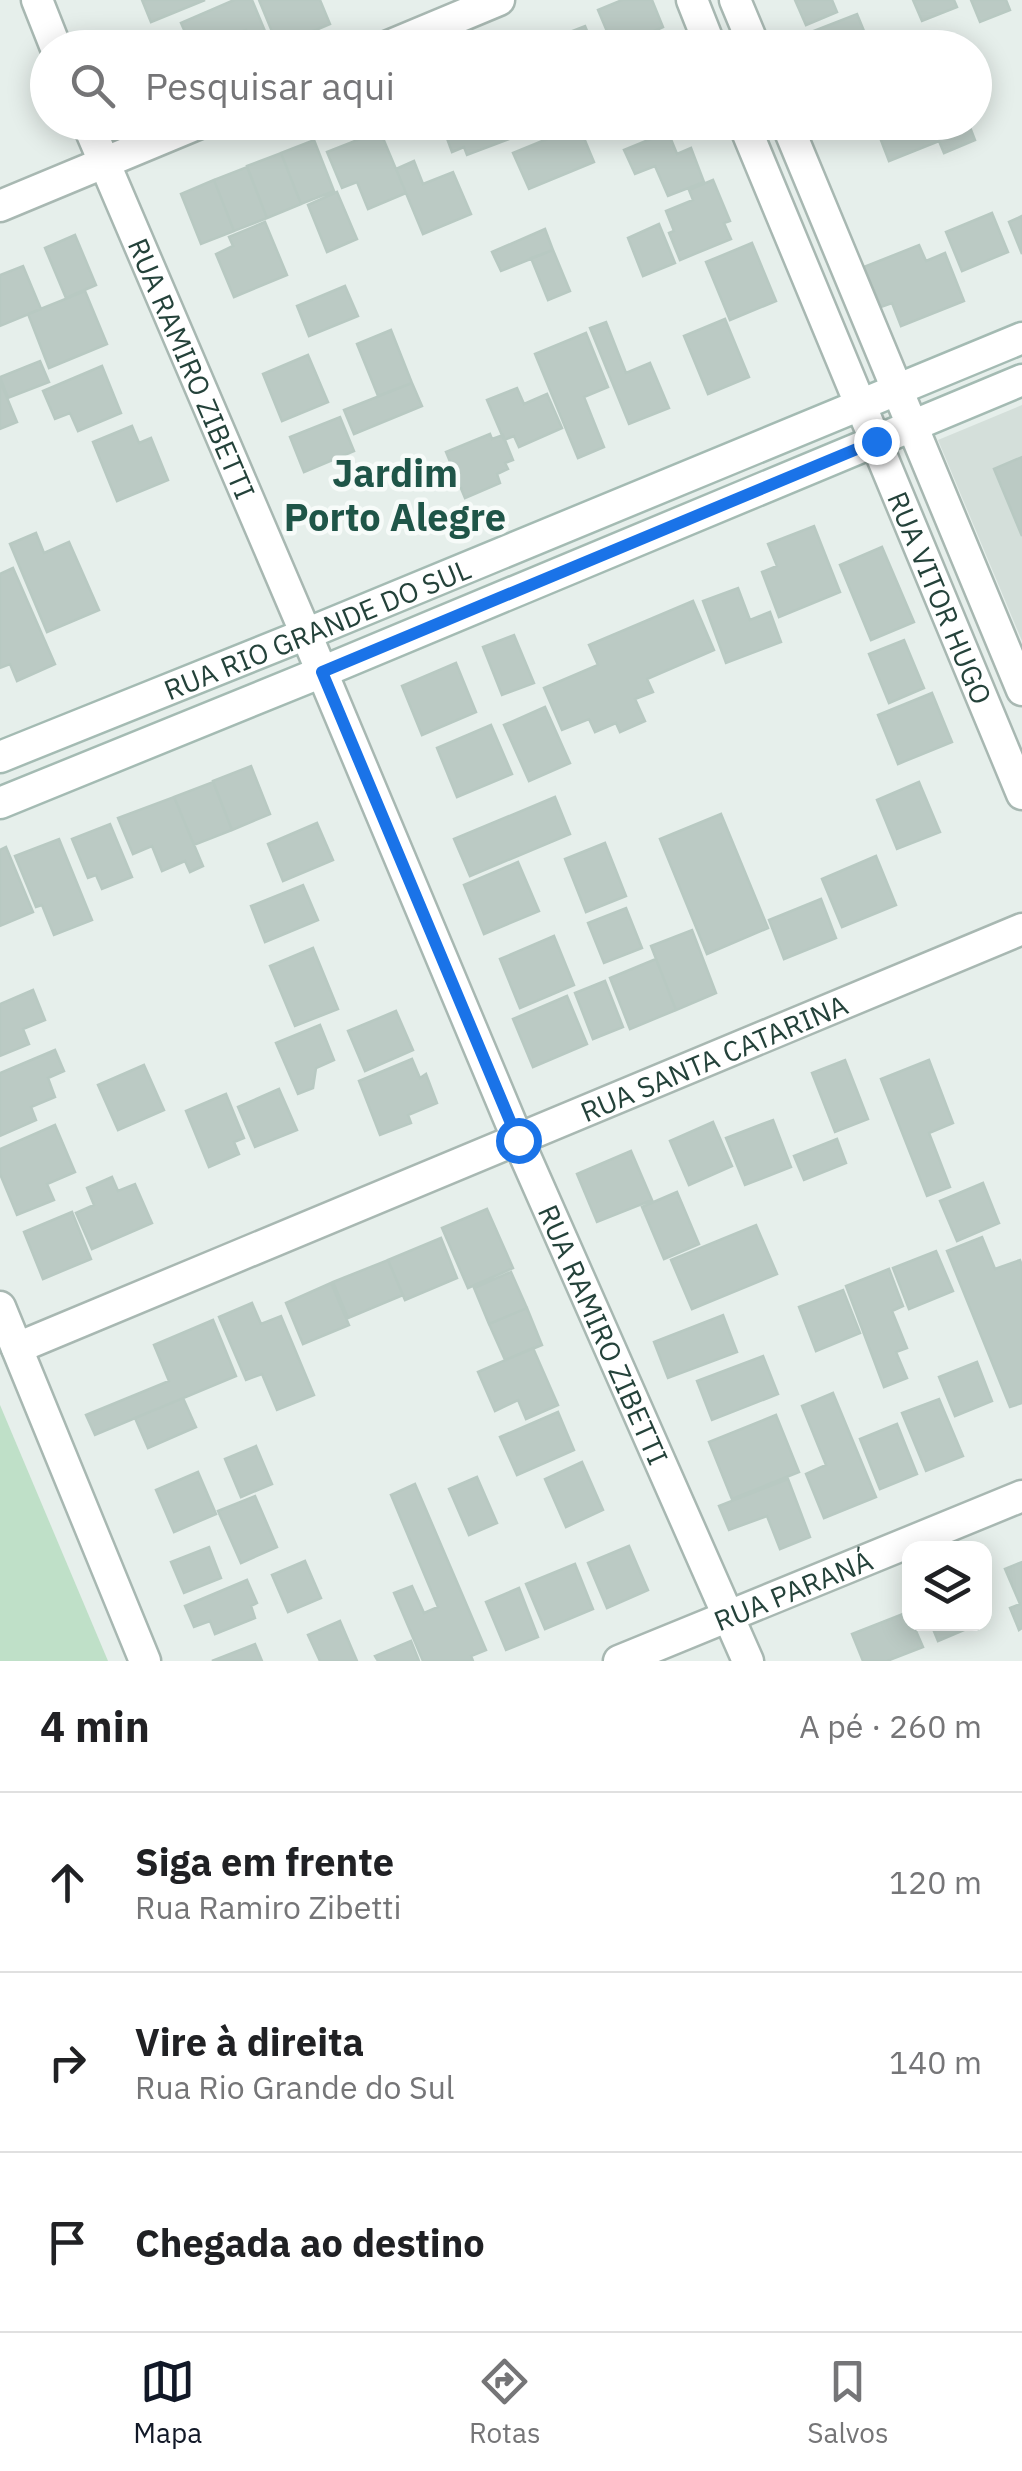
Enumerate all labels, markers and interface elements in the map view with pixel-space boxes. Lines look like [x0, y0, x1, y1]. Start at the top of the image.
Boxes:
search box [30, 30, 992, 140]
icon: search [65, 58, 120, 113]
text: Pesquisar aqui [145, 61, 395, 110]
street label: RUA RAMIRO ZIBETTI [120, 232, 265, 505]
route end [854, 419, 900, 465]
district label: Jardim Porto Alegre [284, 448, 506, 541]
street label: RUA VITOR HUGO [880, 486, 1001, 709]
street label: RUA RIO GRANDE DO SUL [158, 550, 476, 708]
street label: RUA SANTA CATARINA [575, 985, 853, 1130]
route start [496, 1118, 542, 1164]
street label: RUA RAMIRO ZIBETTI [530, 1199, 677, 1470]
street label: RUA PARANÁ [708, 1541, 878, 1639]
map controls [902, 1541, 992, 1631]
button: layers [902, 1541, 992, 1631]
text: 4 min [40, 1699, 150, 1754]
text: A pé · 260 m [799, 1705, 982, 1747]
text: Siga em frente [135, 1837, 394, 1886]
icon: ahead [40, 1855, 95, 1910]
text: 120 m [889, 1861, 982, 1903]
text: Rua Ramiro Zibetti [135, 1886, 401, 1928]
text: Vire à direita [135, 2017, 364, 2066]
icon: right [40, 2035, 95, 2090]
text: 140 m [889, 2041, 982, 2083]
text: Rua Rio Grande do Sul [135, 2066, 455, 2108]
icon: arrive [40, 2215, 95, 2270]
text: Chegada ao destino [135, 2218, 485, 2267]
tab: Mapa [133, 2354, 202, 2451]
tab: Rotas [469, 2354, 541, 2451]
tab: Salvos [807, 2354, 889, 2451]

